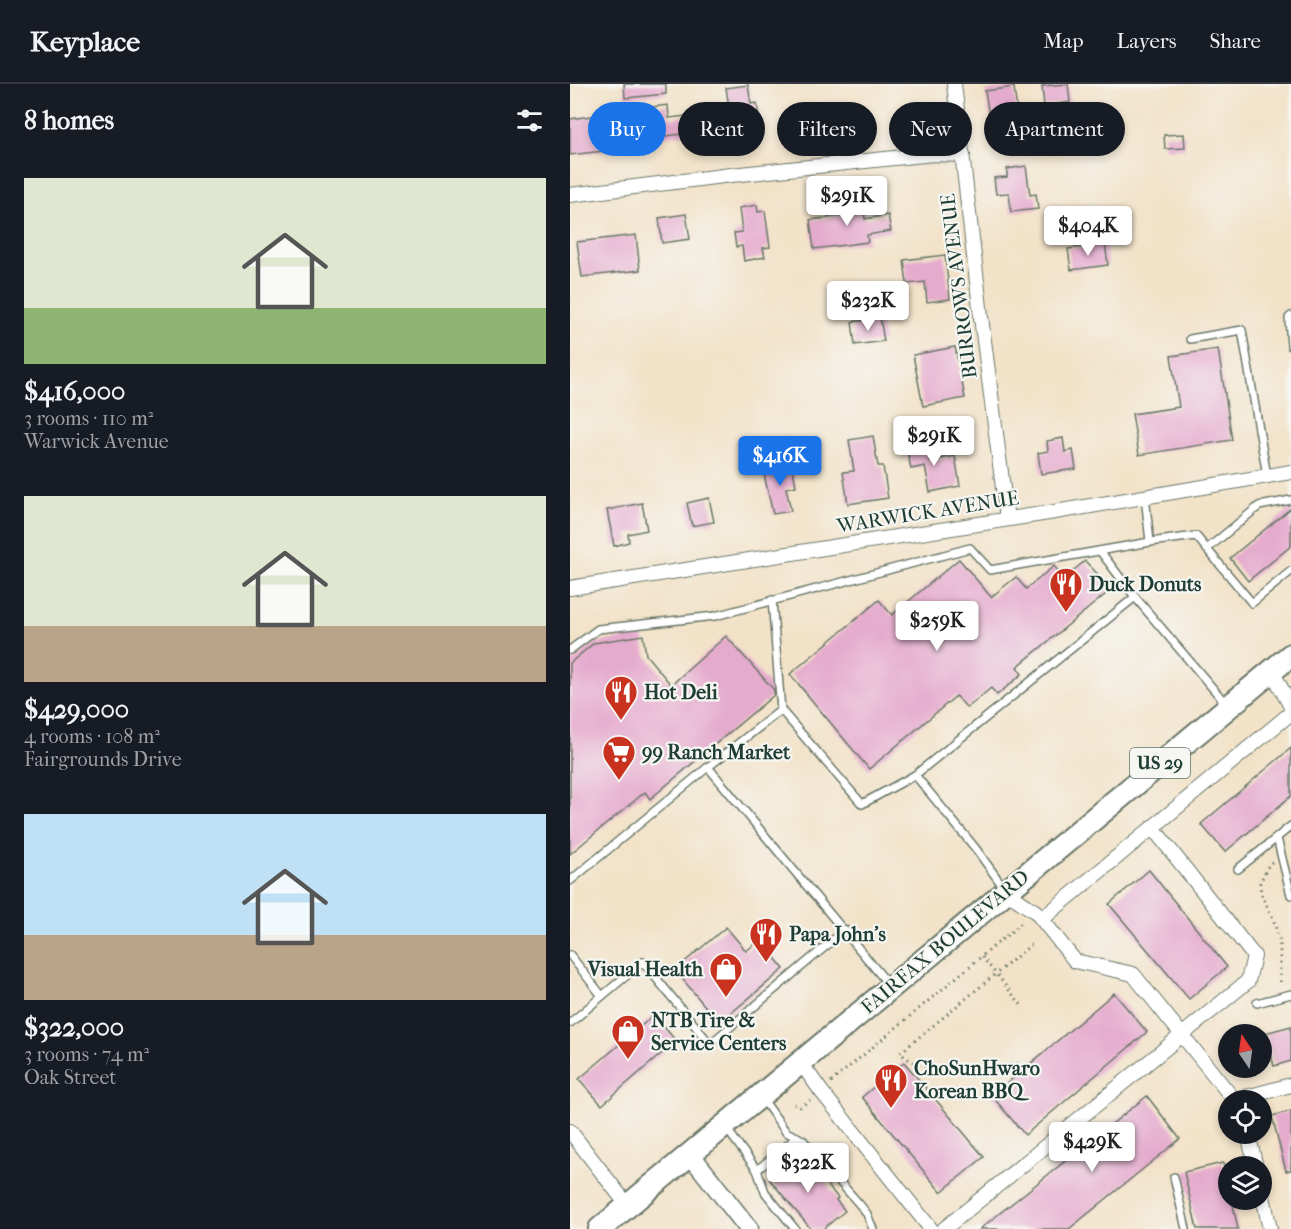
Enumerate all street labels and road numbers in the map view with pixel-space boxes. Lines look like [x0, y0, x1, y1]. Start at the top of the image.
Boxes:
street label: BURROWS AVENUE [936, 192, 982, 380]
street label: WARWICK AVENUE [834, 486, 1021, 538]
road number: US 29 [1130, 748, 1190, 778]
street label: FAIRFAX BOULEVARD [856, 865, 1034, 1019]

